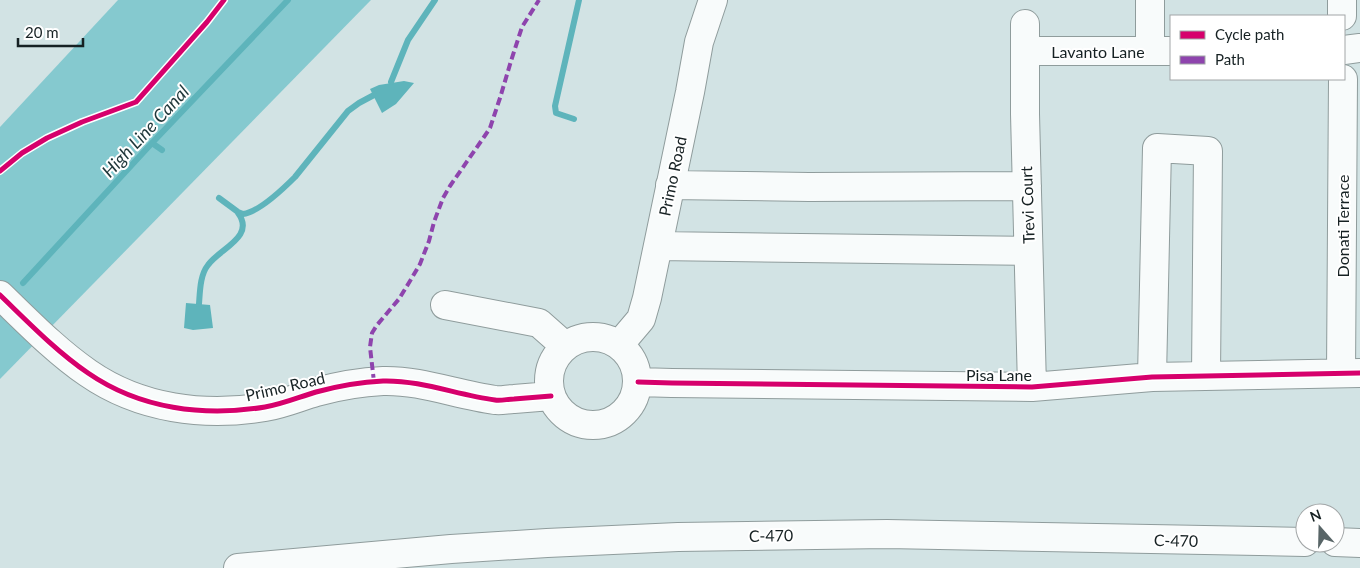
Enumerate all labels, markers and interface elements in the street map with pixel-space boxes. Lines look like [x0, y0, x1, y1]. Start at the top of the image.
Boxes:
scale bar [18, 15, 82, 47]
legend [1170, 15, 1345, 80]
text: 20 m [25, 23, 59, 41]
text: Cycle path [1215, 25, 1284, 43]
street label: Lavanto Lane [1051, 42, 1145, 61]
text: Path [1215, 50, 1245, 68]
water label: High Line Canal [97, 81, 193, 181]
street label: Primo Road [654, 134, 690, 218]
street label: Trevi Court [1016, 166, 1038, 244]
street label: Donati Terrace [1333, 175, 1352, 277]
street label: Pisa Lane [966, 365, 1032, 384]
street label: Primo Road [243, 368, 327, 404]
north arrow [1295, 503, 1345, 553]
text: N [1307, 505, 1323, 525]
street label: C-470 [749, 525, 793, 545]
street label: C-470 [1154, 530, 1198, 550]

